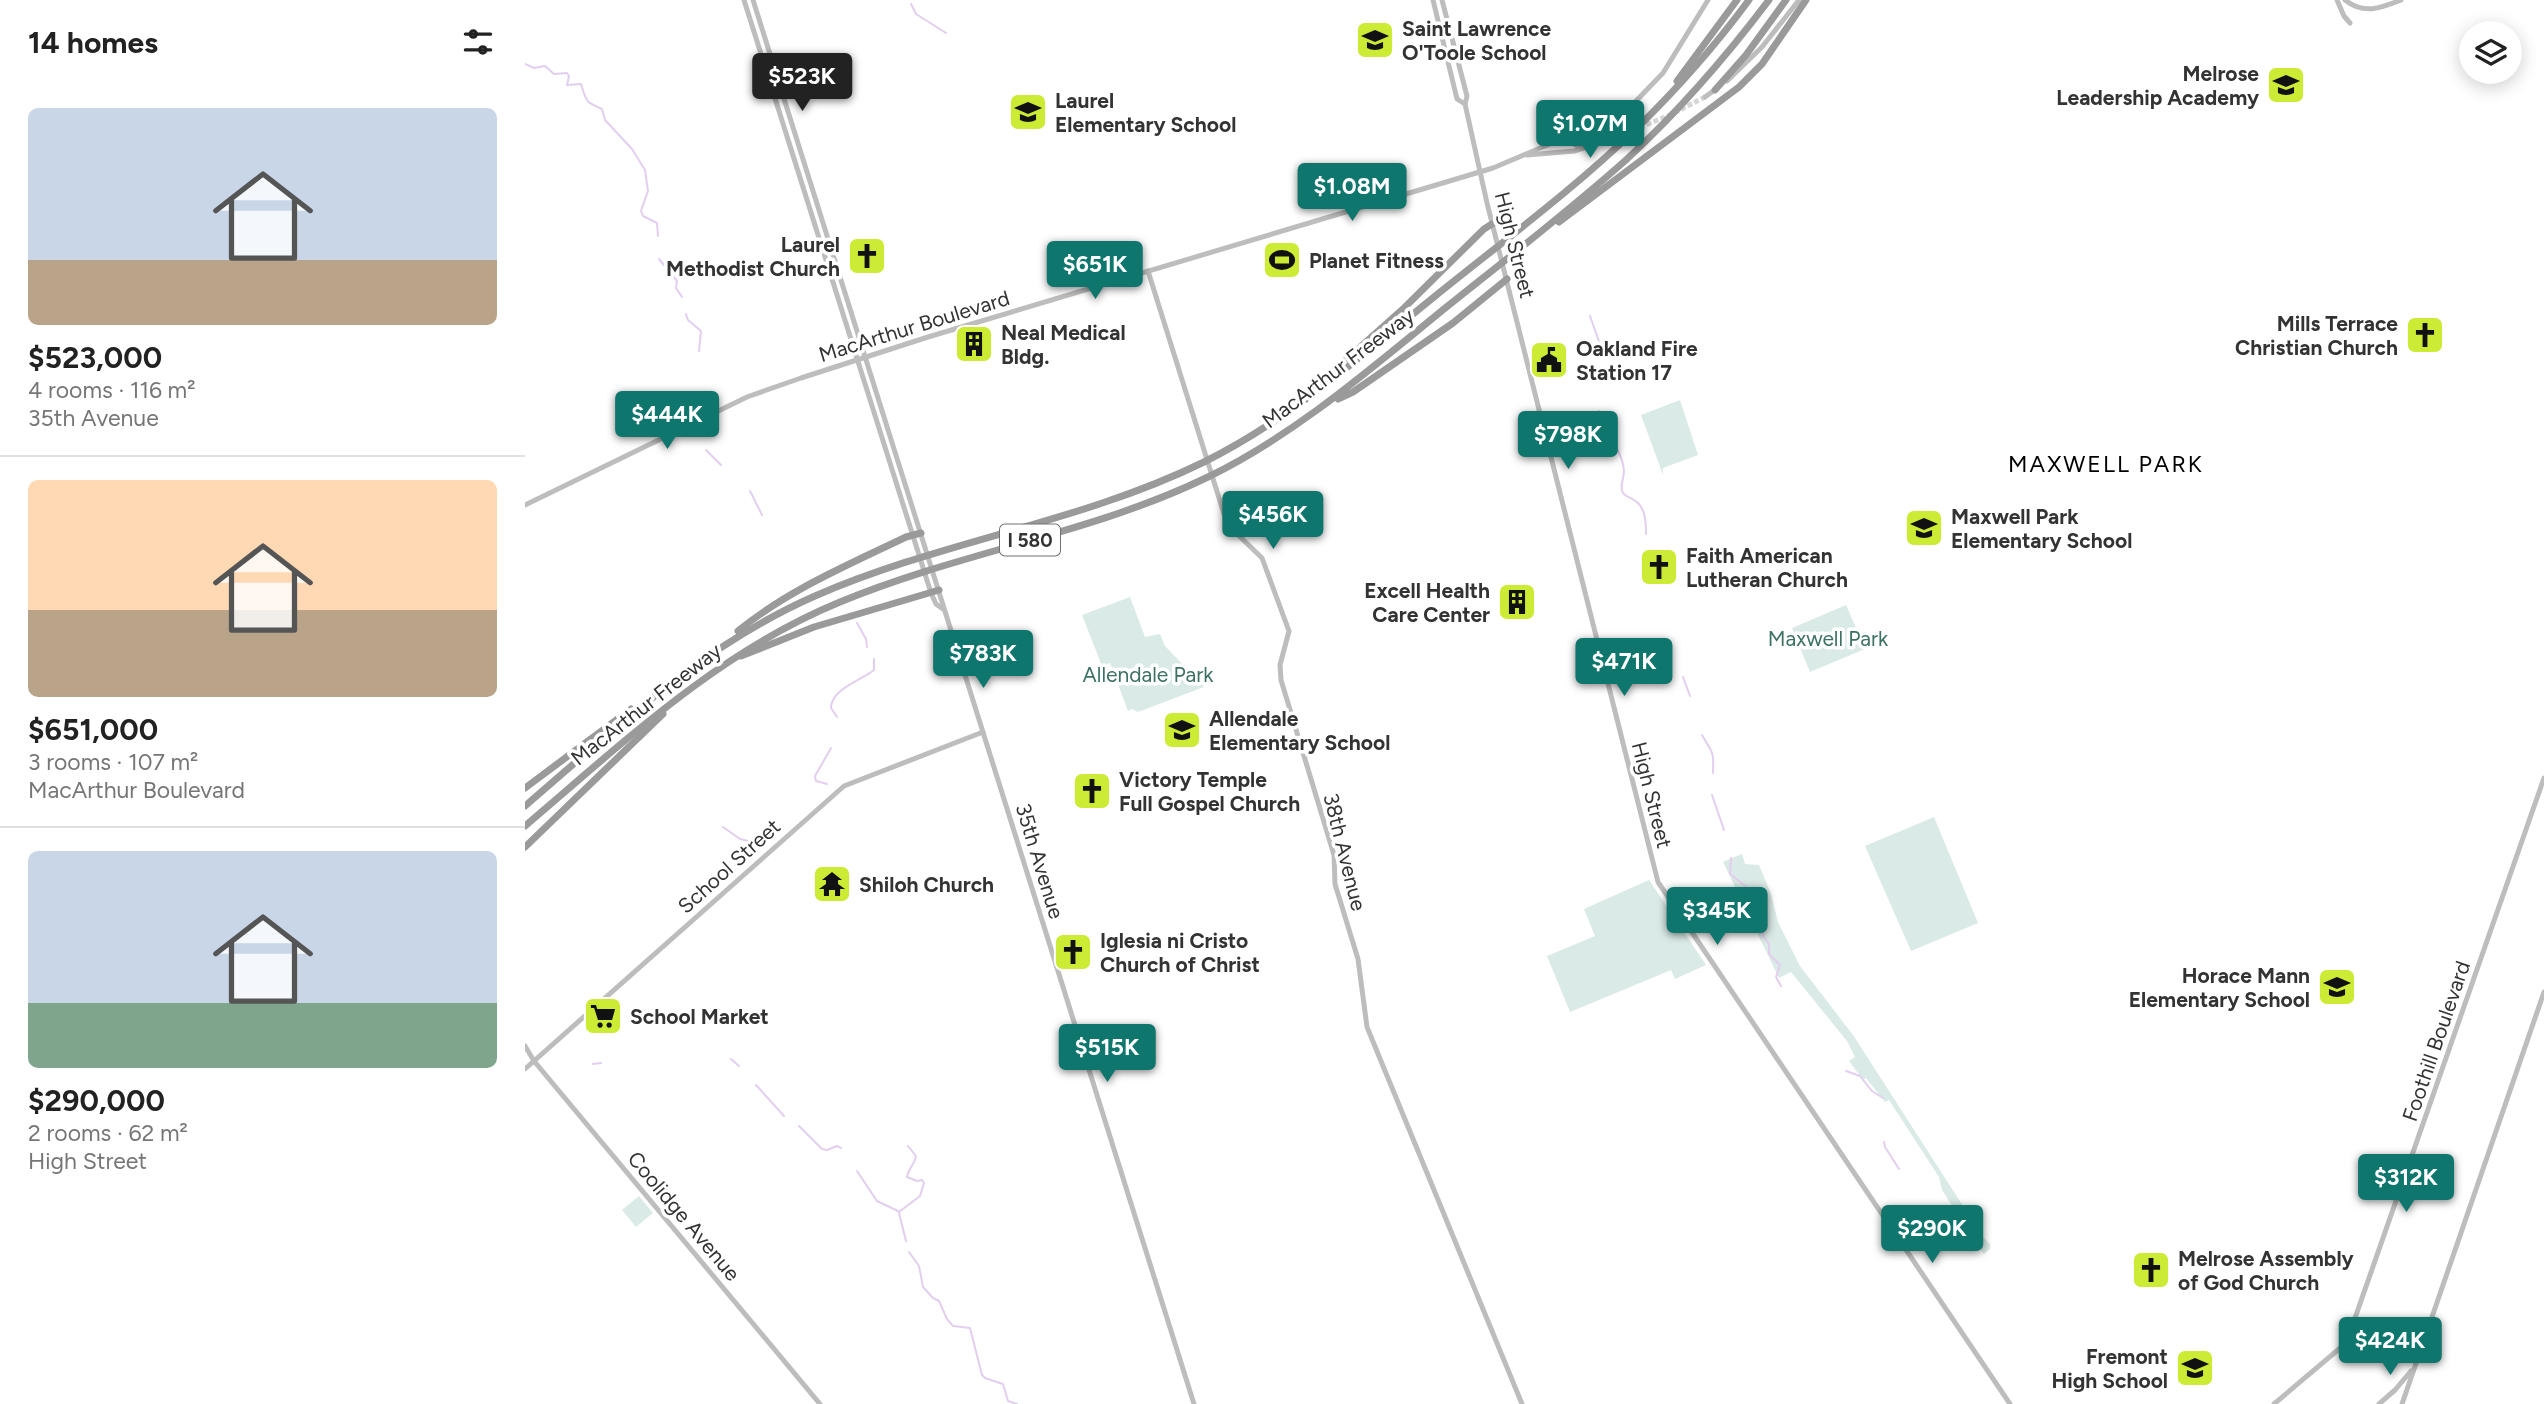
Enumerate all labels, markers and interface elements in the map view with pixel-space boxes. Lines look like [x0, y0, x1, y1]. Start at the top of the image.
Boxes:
place label: Saint Lawrence O'Toole School [1402, 16, 1552, 65]
school or university icon: Saint Lawrence O'Toole School [1354, 19, 1396, 61]
map controls [2459, 21, 2522, 84]
button: layers [2459, 21, 2522, 84]
icon: filters [459, 23, 497, 61]
text: 14 homes [28, 24, 158, 61]
pin: $523K [753, 54, 851, 113]
place label: Melrose Leadership Academy [2056, 61, 2260, 110]
text: $523K [768, 62, 836, 90]
school or university icon: Melrose Leadership Academy [2265, 64, 2307, 106]
place label: Laurel Elementary School [1055, 88, 1236, 137]
school or university icon: Laurel Elementary School [1007, 91, 1049, 133]
pin: $1.07M [1533, 100, 1647, 160]
text: $1.07M [1552, 109, 1628, 137]
icon: home [200, 153, 326, 279]
pin: $1.08M [1295, 164, 1409, 223]
text: $1.08M [1314, 172, 1390, 200]
street label: High Street [1490, 189, 1540, 301]
place label: Laurel Methodist Church [666, 232, 840, 281]
church icon: Laurel Methodist Church [846, 235, 888, 277]
sports icon: Planet Fitness [1261, 239, 1303, 281]
pin: $651K [1046, 242, 1144, 301]
place label: Planet Fitness [1309, 248, 1444, 273]
text: $651K [1063, 250, 1127, 278]
street label: MacArthur Boulevard [816, 285, 1012, 367]
street label: MacArthur Freeway [1257, 303, 1419, 433]
place label: Mills Terrace Christian Church [2235, 311, 2398, 360]
church icon: Mills Terrace Christian Church [2404, 314, 2446, 356]
place label: Neal Medical Bldg. [1001, 320, 1126, 369]
building icon: Neal Medical Bldg. [953, 323, 995, 365]
place label: Oakland Fire Station 17 [1576, 336, 1698, 385]
text: $523,000 [28, 339, 162, 376]
public building icon: Oakland Fire Station 17 [1528, 339, 1570, 381]
text: 4 rooms · 116 m² [28, 376, 196, 404]
pin: $444K [618, 392, 716, 451]
text: $444K [631, 400, 703, 428]
text: 35th Avenue [28, 404, 159, 432]
pin: $798K [1519, 412, 1617, 471]
text: $798K [1534, 420, 1602, 448]
district label: MAXWELL PARK [2008, 450, 2204, 478]
pin: $456K [1224, 491, 1322, 551]
text: $456K [1238, 500, 1308, 528]
place label: Maxwell Park Elementary School [1951, 504, 2132, 553]
school or university icon: Maxwell Park Elementary School [1903, 507, 1945, 549]
road number: I 580 [1000, 524, 1060, 555]
icon: home [200, 525, 326, 651]
place label: Faith American Lutheran Church [1686, 543, 1848, 592]
church icon: Faith American Lutheran Church [1638, 546, 1680, 588]
place label: Excell Health Care Center [1364, 578, 1490, 627]
building icon: Excell Health Care Center [1496, 581, 1538, 623]
park label: Maxwell Park [1768, 626, 1889, 651]
pin: $783K [934, 630, 1032, 690]
street label: MacArthur Freeway [566, 638, 726, 770]
pin: $471K [1575, 638, 1673, 698]
text: $783K [949, 639, 1017, 667]
text: $471K [1591, 647, 1657, 675]
park label: Allendale Park [1083, 662, 1214, 687]
place label: Allendale Elementary School [1209, 706, 1390, 755]
school or university icon: Allendale Elementary School [1161, 709, 1203, 751]
text: $651,000 [28, 711, 158, 748]
street label: High Street [1627, 739, 1677, 851]
text: 3 rooms · 107 m² [28, 748, 198, 776]
place label: Victory Temple Full Gospel Church [1119, 767, 1300, 816]
church icon: Victory Temple Full Gospel Church [1071, 770, 1113, 812]
text: MacArthur Boulevard [28, 776, 245, 804]
street label: 38th Avenue [1318, 791, 1372, 913]
street label: 35th Avenue [1011, 800, 1069, 922]
street label: School Street [673, 814, 785, 918]
temple icon: Shiloh Church [811, 863, 853, 905]
place label: Shiloh Church [859, 872, 994, 897]
pin: $345K [1668, 888, 1766, 947]
icon: home [200, 896, 326, 1022]
text: $345K [1683, 896, 1751, 924]
place label: Iglesia ni Cristo Church of Christ [1100, 928, 1260, 977]
church icon: Iglesia ni Cristo Church of Christ [1052, 931, 1094, 973]
street label: Foothill Boulevard [2397, 958, 2475, 1124]
place label: Horace Mann Elementary School [2129, 963, 2310, 1012]
school or university icon: Horace Mann Elementary School [2316, 966, 2358, 1008]
supermarket icon: School Market [582, 995, 624, 1037]
place label: School Market [630, 1004, 769, 1029]
pin: $515K [1058, 1024, 1156, 1084]
text: $515K [1075, 1033, 1139, 1061]
text: $290,000 [28, 1082, 165, 1119]
text: 2 rooms · 62 m² [28, 1119, 188, 1147]
street label: Coolidge Avenue [623, 1146, 745, 1286]
text: High Street [28, 1147, 147, 1175]
pin: $312K [2357, 1154, 2455, 1214]
text: $312K [2374, 1163, 2438, 1191]
pin: $290K [1883, 1206, 1981, 1265]
text: $290K [1897, 1214, 1967, 1242]
place label: Melrose Assembly of God Church [2178, 1246, 2355, 1295]
church icon: Melrose Assembly of God Church [2130, 1249, 2172, 1291]
pin: $424K [2341, 1318, 2439, 1377]
text: $424K [2355, 1326, 2425, 1354]
place label: Fremont High School [2051, 1344, 2168, 1393]
school or university icon: Fremont High School [2174, 1347, 2216, 1389]

